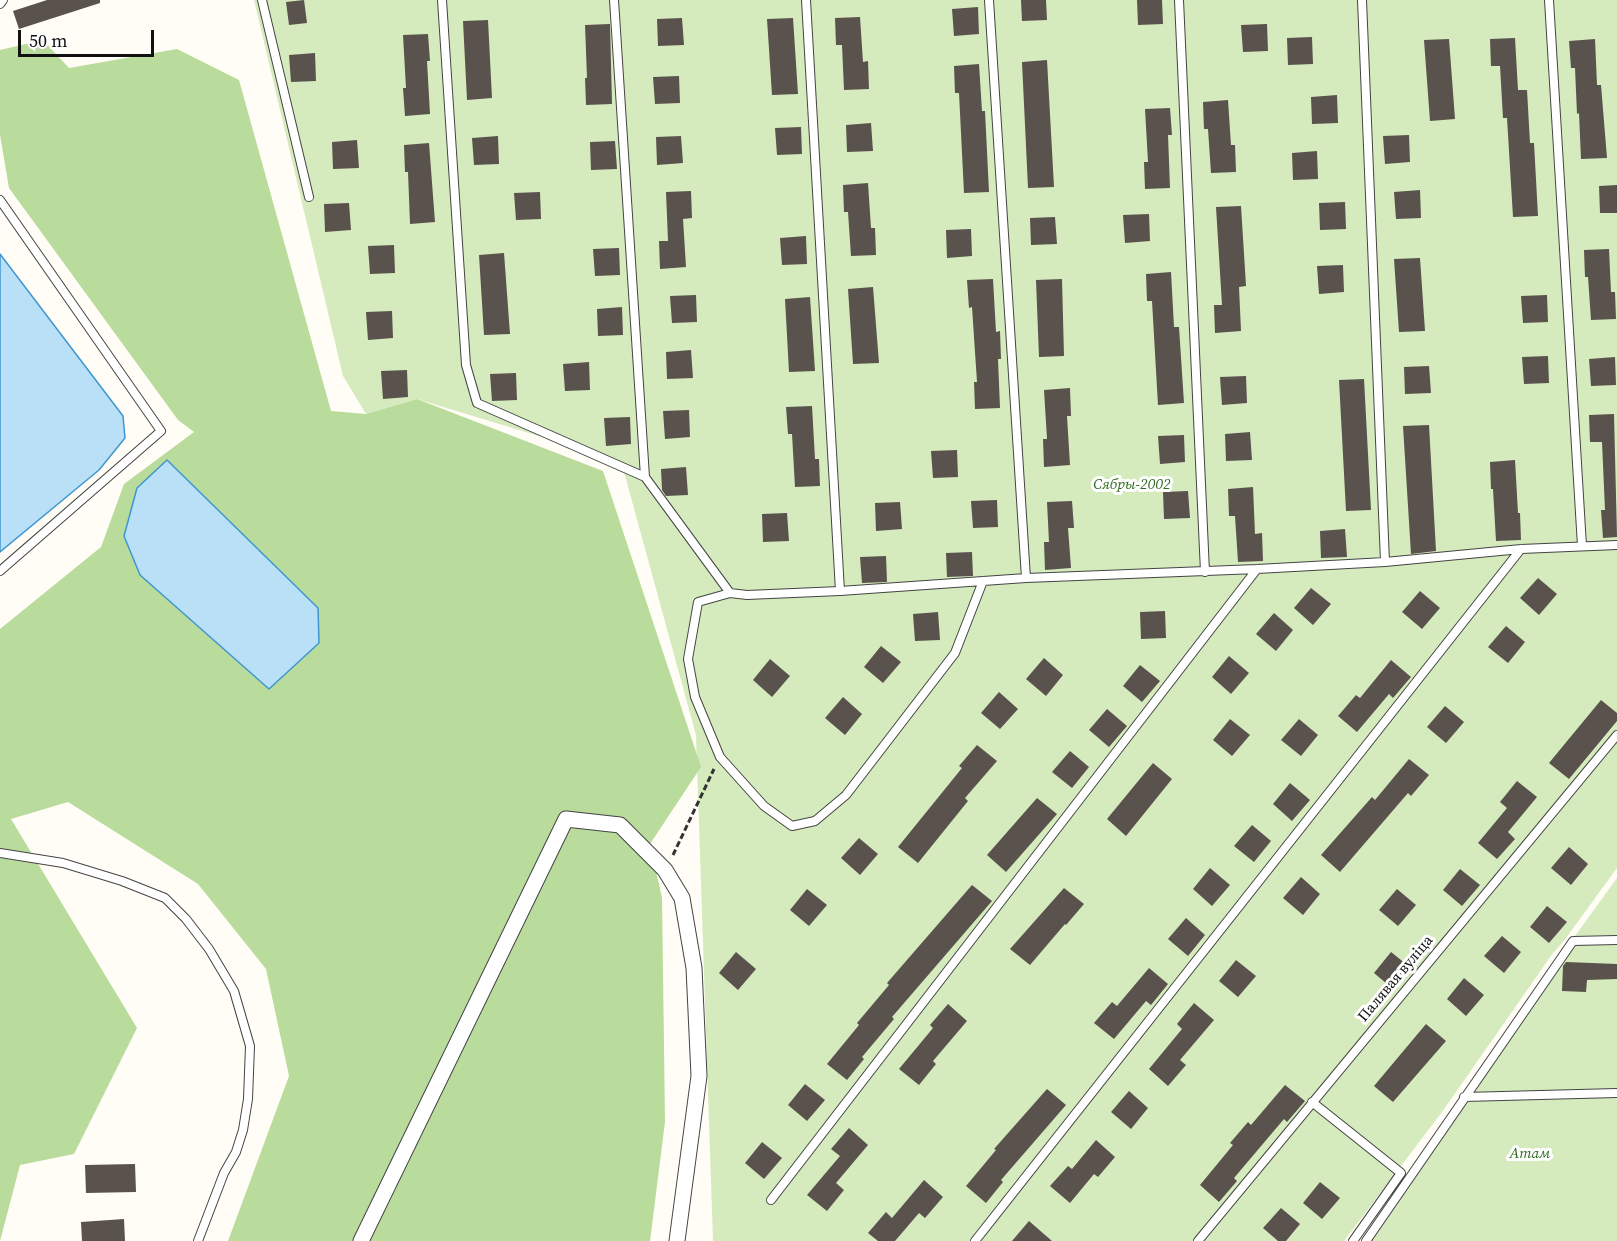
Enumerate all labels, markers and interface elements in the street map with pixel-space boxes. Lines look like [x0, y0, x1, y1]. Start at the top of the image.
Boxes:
scale bar [21, 18, 158, 56]
text: 50 m [29, 28, 67, 53]
park label: Сябры-2002 [1093, 476, 1171, 494]
street label: Палявая вуліца [1355, 932, 1437, 1026]
park label: Атам [1510, 1145, 1550, 1163]

